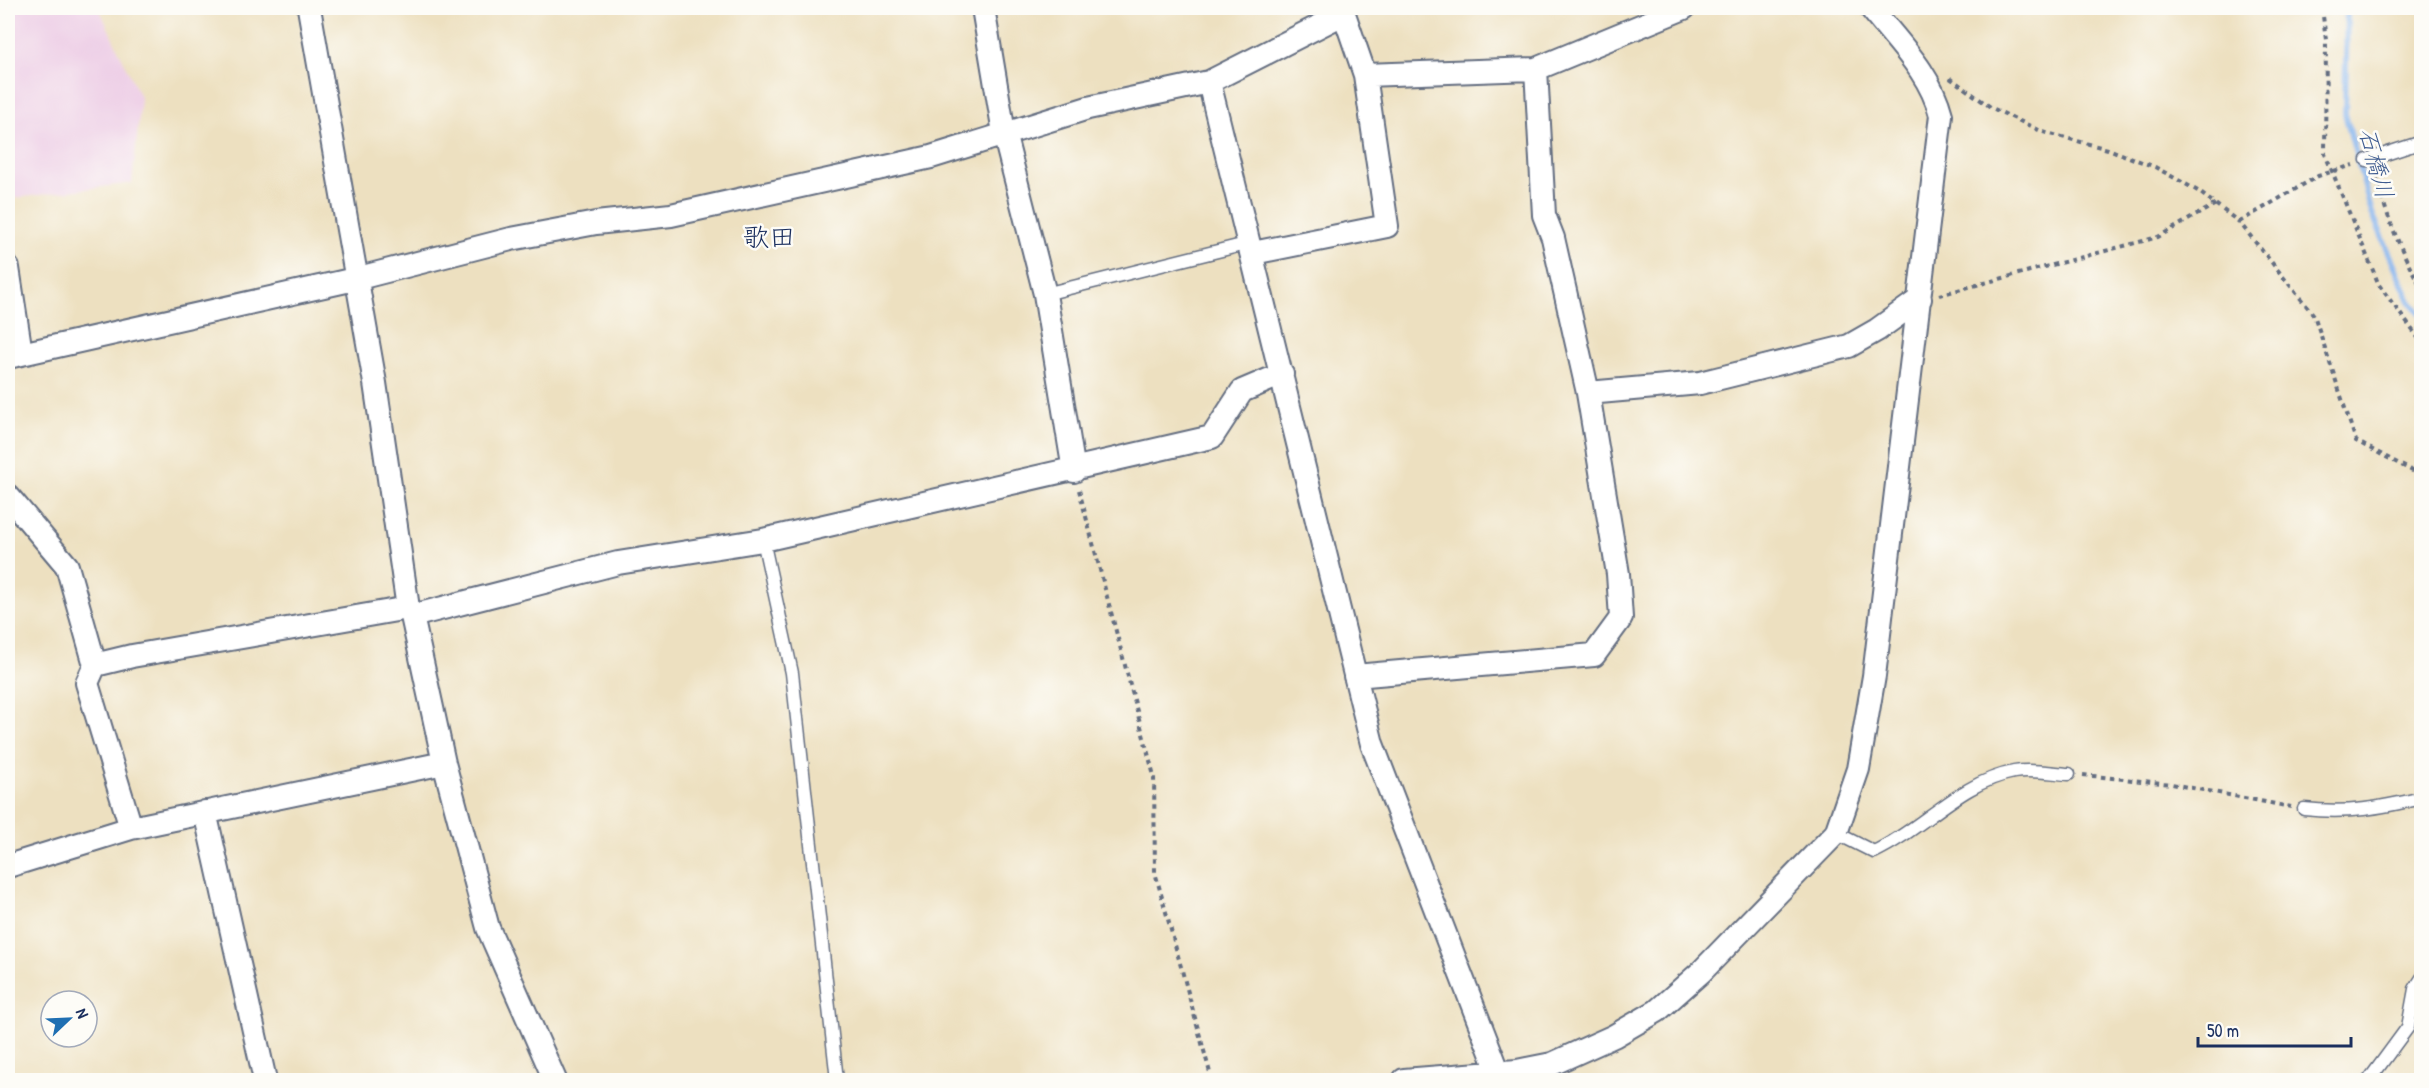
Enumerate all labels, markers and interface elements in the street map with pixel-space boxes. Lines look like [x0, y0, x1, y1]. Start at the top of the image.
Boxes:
water label: 石橋川 [2352, 124, 2402, 202]
district label: 歌田 [743, 219, 795, 254]
north arrow [39, 989, 99, 1049]
text: N [71, 1005, 95, 1022]
scale bar [2198, 1010, 2351, 1048]
text: 50 m [2207, 1018, 2239, 1043]

